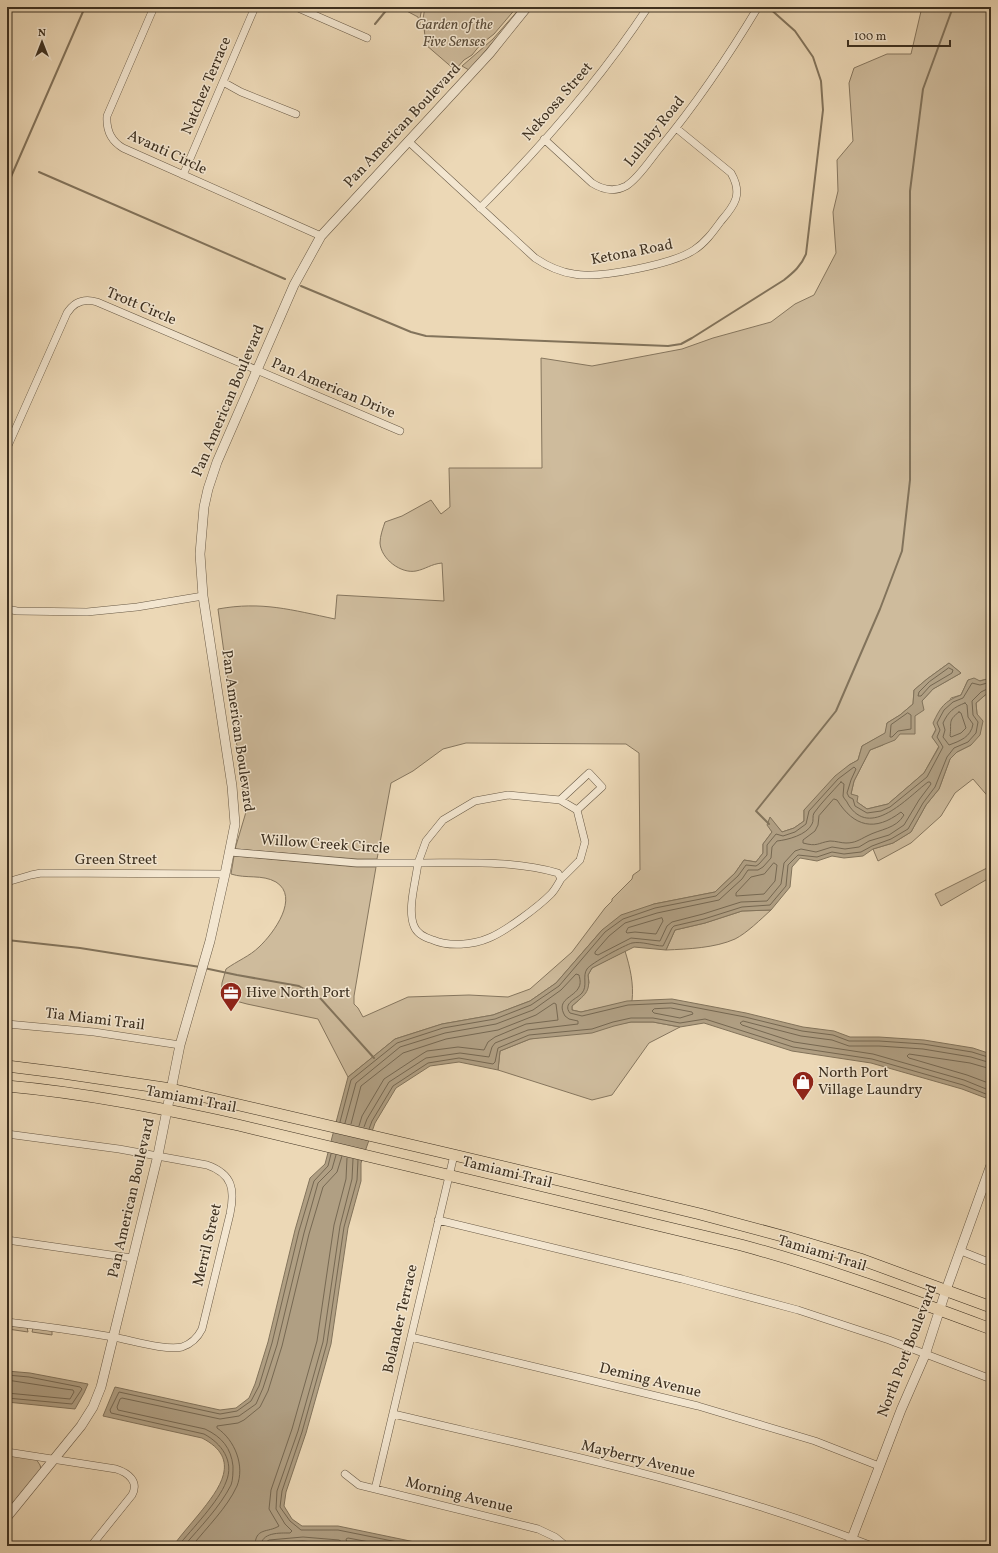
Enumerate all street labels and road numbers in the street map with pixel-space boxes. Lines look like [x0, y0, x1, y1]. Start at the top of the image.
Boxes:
street label: Natchez Terrace [177, 34, 237, 138]
street label: Nekoosa Street [518, 58, 598, 146]
street label: Pan American Boulevard [340, 59, 466, 193]
street label: Lullaby Road [620, 92, 690, 172]
street label: Avanti Circle [124, 125, 210, 181]
street label: Ketona Road [589, 235, 675, 271]
street label: Trott Circle [103, 283, 179, 331]
street label: Pan American Boulevard [187, 322, 271, 480]
street label: Pan American Drive [268, 353, 398, 425]
street label: Pan American Boulevard [215, 649, 259, 813]
street label: Willow Creek Circle [259, 830, 391, 860]
street label: Green Street [75, 850, 157, 871]
street label: Tia Miami Trail [44, 1003, 146, 1037]
street label: Tamiami Trail [144, 1081, 238, 1119]
street label: Pan American Boulevard [103, 1116, 161, 1280]
street label: Tamiami Trail [460, 1152, 554, 1194]
street label: Merril Street [188, 1201, 228, 1289]
street label: Tamiami Trail [775, 1231, 869, 1277]
street label: Bolander Terrace [378, 1262, 424, 1376]
street label: North Port Boulevard [873, 1281, 943, 1421]
street label: Deming Avenue [597, 1358, 703, 1404]
street label: Mayberry Avenue [579, 1436, 697, 1484]
street label: Morning Avenue [403, 1472, 515, 1520]

